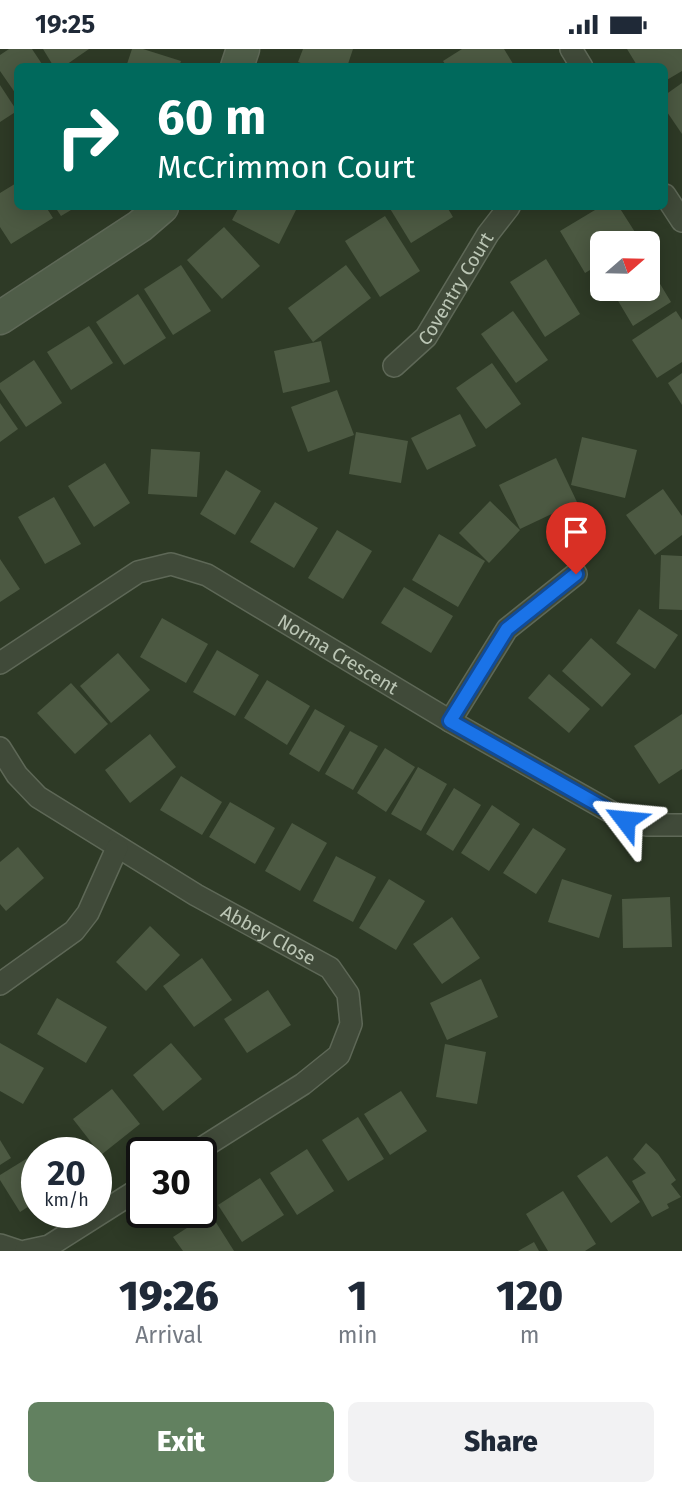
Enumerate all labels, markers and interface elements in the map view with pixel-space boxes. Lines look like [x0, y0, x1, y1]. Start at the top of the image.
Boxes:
text: 19:25 [35, 9, 95, 40]
text: 60 m [157, 88, 266, 147]
icon: right [42, 91, 133, 182]
text: McCrimmon Court [157, 148, 415, 186]
street label: Coventry Court [413, 228, 498, 350]
north arrow [590, 231, 660, 301]
map controls [590, 231, 660, 301]
pin [546, 502, 606, 574]
icon: arrive [557, 513, 595, 551]
street label: Norma Crescent [274, 609, 403, 699]
position arrow [588, 783, 662, 857]
street label: Abbey Close [217, 900, 320, 970]
speed limit sign: 30 [126, 1137, 217, 1228]
text: 20 [47, 1152, 86, 1194]
text: km/h [44, 1189, 89, 1211]
text: 19:26 [119, 1271, 219, 1321]
text: 1 [348, 1271, 368, 1321]
text: 120 [496, 1271, 563, 1321]
text: Arrival [135, 1321, 203, 1349]
text: min [338, 1321, 377, 1349]
text: m [520, 1321, 540, 1349]
button: Exit [28, 1402, 334, 1482]
button: Share [348, 1402, 654, 1482]

